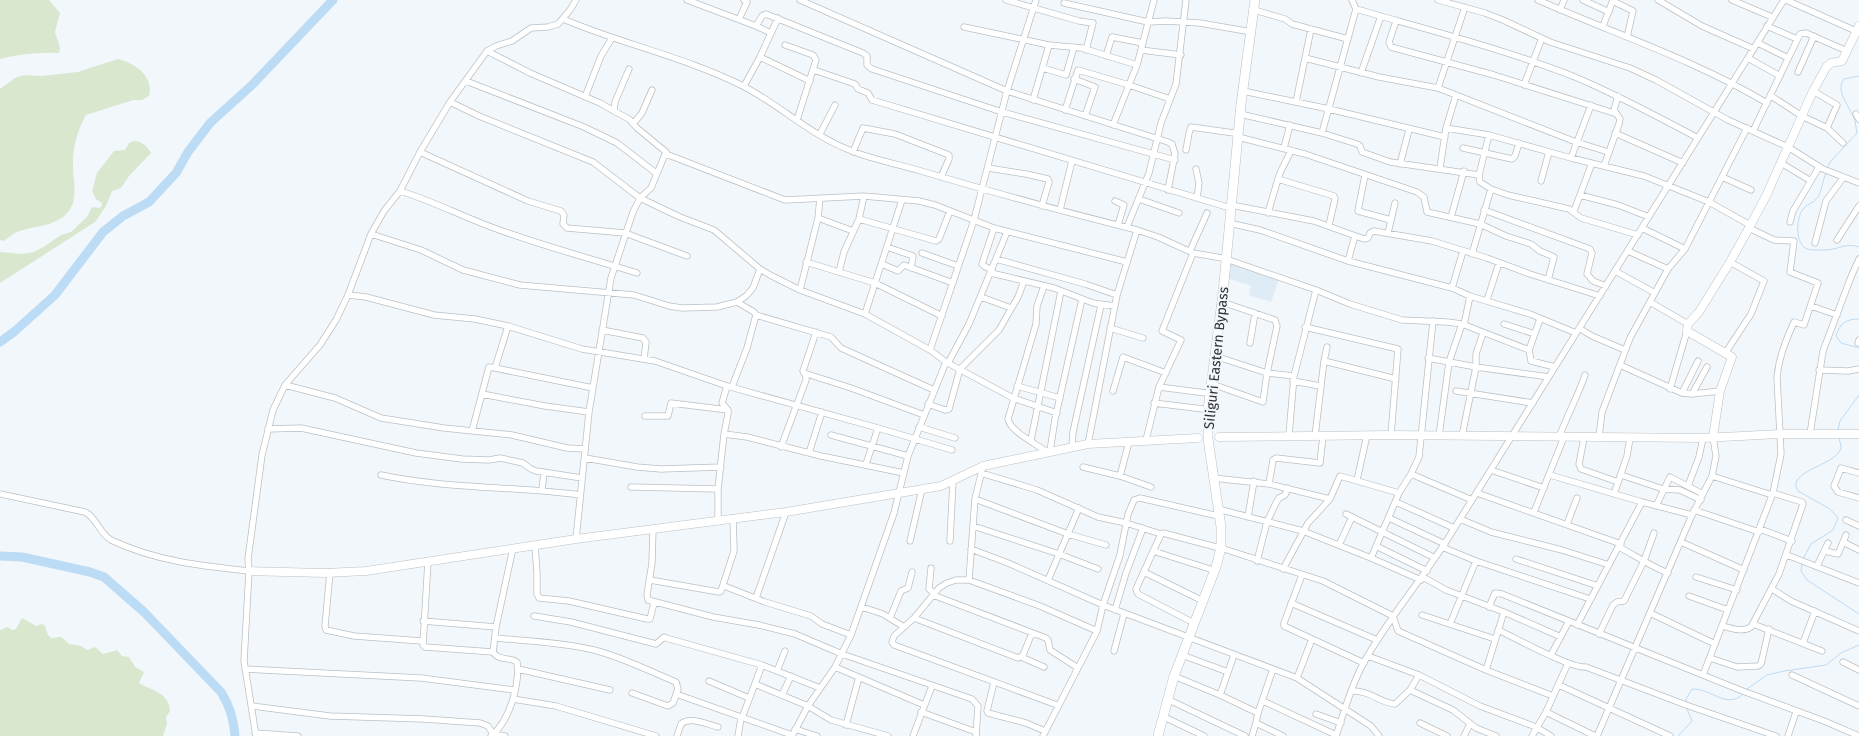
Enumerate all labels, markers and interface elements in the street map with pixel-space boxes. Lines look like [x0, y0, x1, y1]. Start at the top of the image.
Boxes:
street label: Siliguri Eastern Bypass [1201, 286, 1232, 430]

